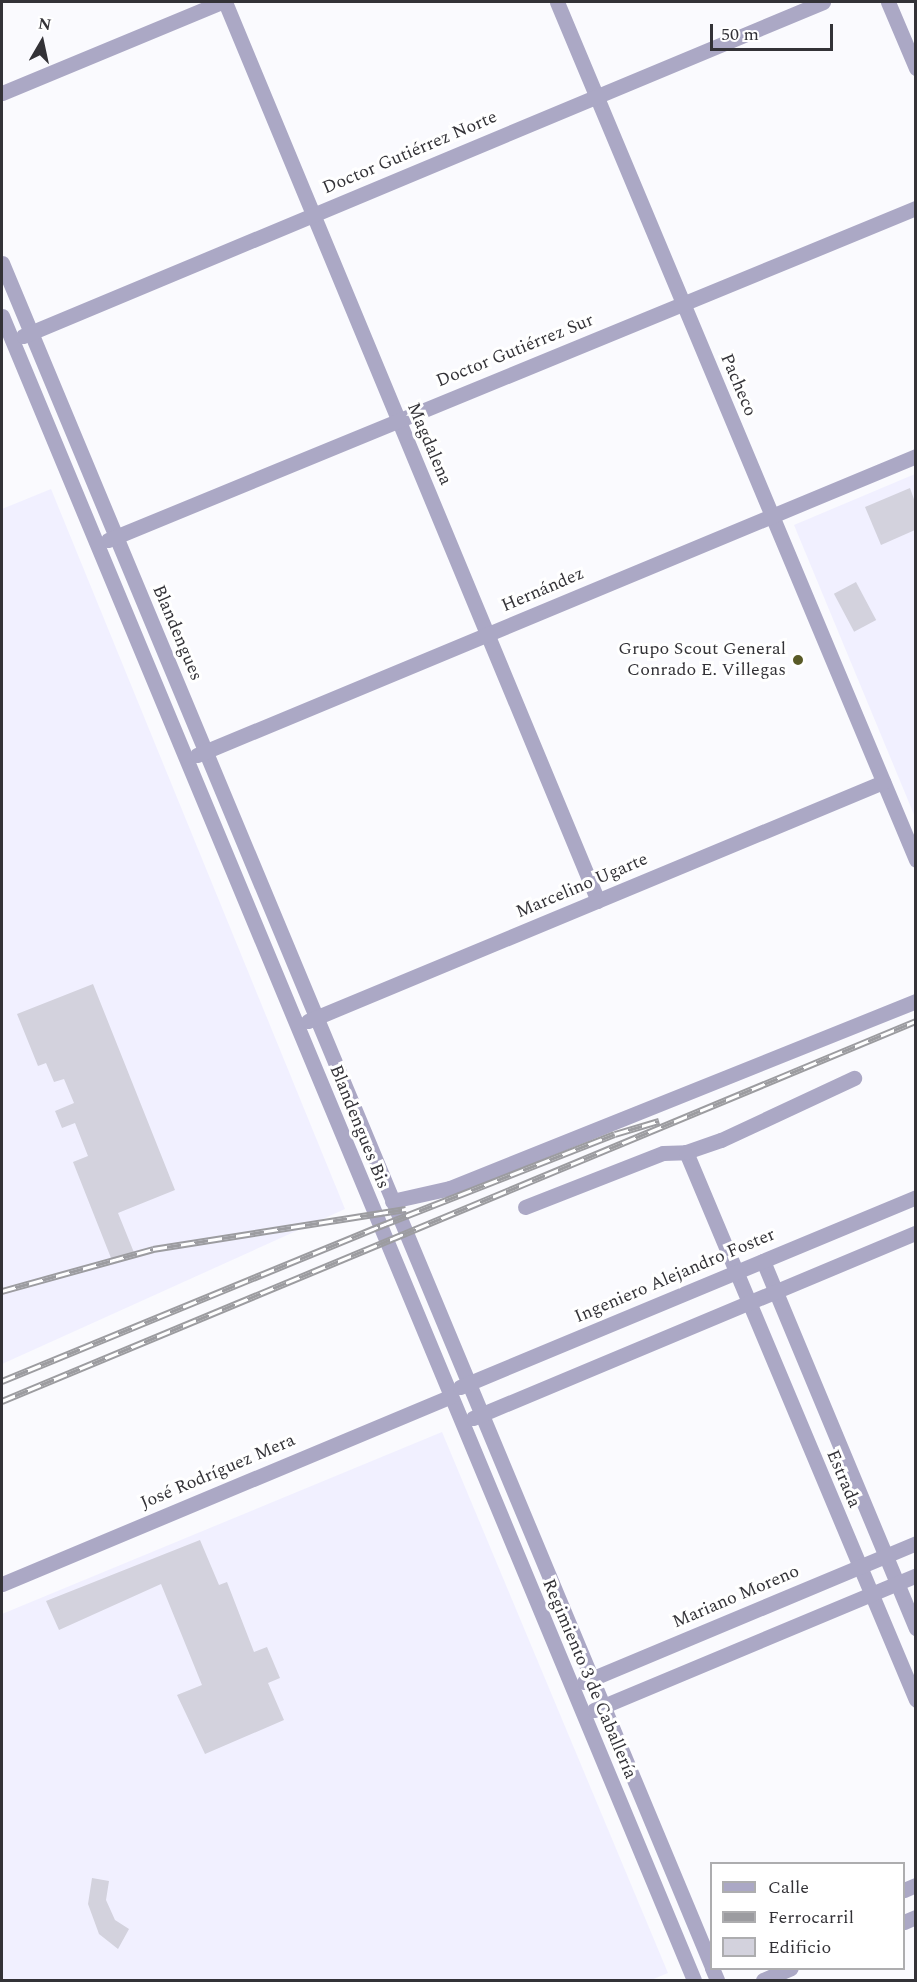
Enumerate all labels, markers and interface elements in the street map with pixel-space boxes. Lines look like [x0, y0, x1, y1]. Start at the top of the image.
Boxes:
text: N [36, 11, 53, 37]
north arrow [12, 12, 72, 72]
scale bar [713, 12, 836, 50]
text: 50 m [721, 21, 759, 48]
street label: Doctor Gutiérrez Norte [320, 106, 500, 200]
street label: Doctor Gutiérrez Sur [433, 310, 597, 392]
street label: Pacheco [715, 350, 761, 420]
street label: Magdalena [402, 399, 456, 489]
street label: Hernández [498, 563, 588, 617]
street label: Blandengues [147, 582, 207, 684]
place label: Grupo Scout General Conrado E. Villegas [618, 639, 786, 682]
marker: Grupo Scout General Conrado E. Villegas [791, 653, 805, 667]
street label: Marcelino Ugarte [513, 849, 651, 923]
street label: Blandengues Bis [324, 1062, 394, 1192]
street label: Ingeniero Alejandro Foster [572, 1224, 778, 1328]
street label: José Rodríguez Mera [137, 1430, 299, 1514]
street label: Estrada [821, 1447, 865, 1511]
street label: Mariano Moreno [669, 1561, 803, 1633]
street label: Regimiento 3 de Caballería [537, 1576, 641, 1782]
legend [710, 1862, 905, 1970]
text: Calle [768, 1874, 809, 1901]
text: Ferrocarril [768, 1904, 854, 1931]
text: Edificio [768, 1934, 831, 1961]

